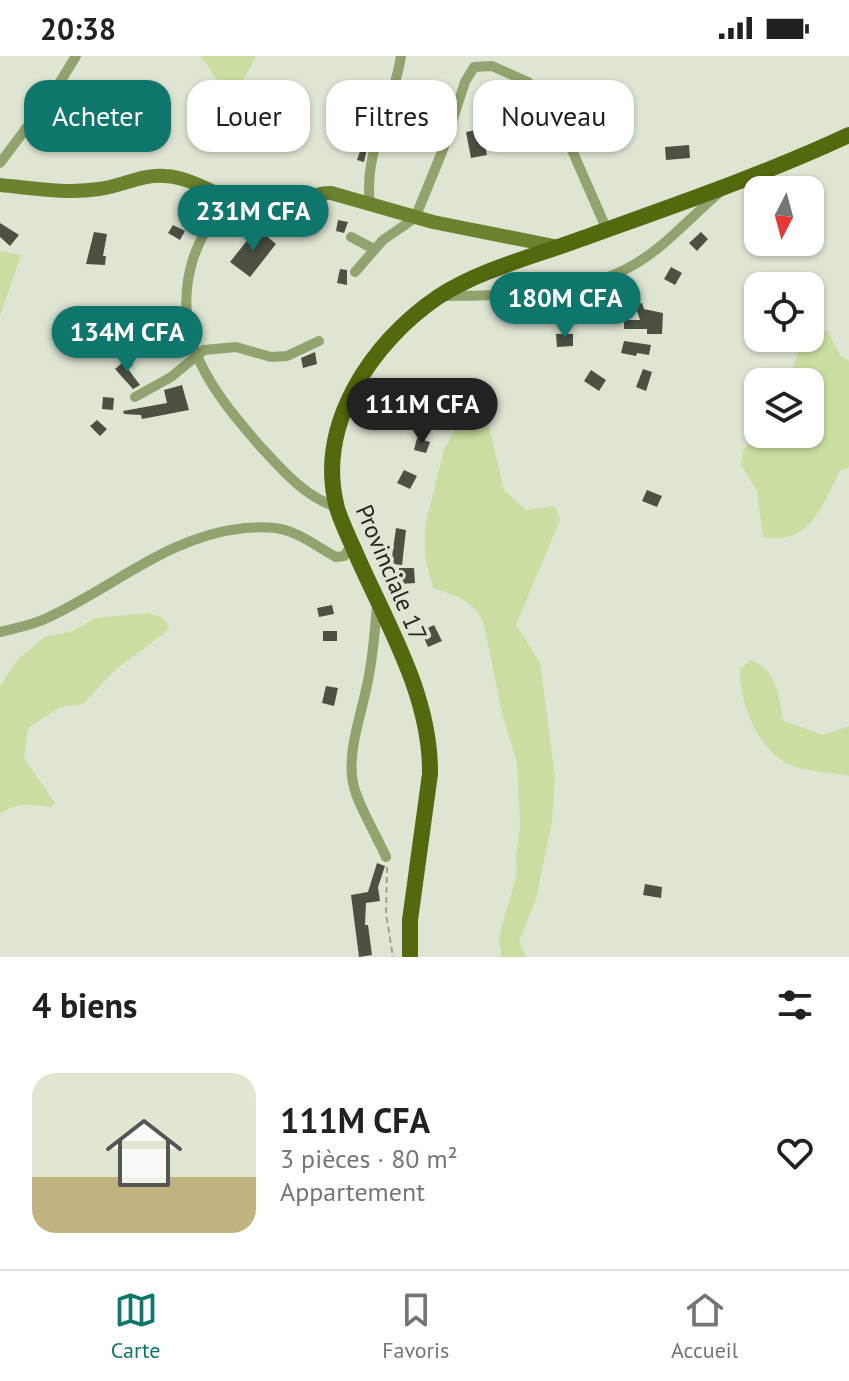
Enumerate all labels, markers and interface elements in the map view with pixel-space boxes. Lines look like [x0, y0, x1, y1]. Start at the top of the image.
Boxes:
text: 20:38 [40, 9, 116, 48]
chip: Acheter [24, 80, 171, 152]
chip: Louer [187, 80, 310, 152]
chip: Filtres [326, 80, 457, 152]
chip: Nouveau [473, 80, 634, 152]
north arrow [744, 176, 824, 256]
map controls [744, 176, 824, 448]
pin: 231M CFA [170, 185, 336, 253]
text: 231M CFA [196, 194, 310, 227]
pin: 180M CFA [482, 272, 648, 340]
button: locate [744, 272, 824, 352]
text: 180M CFA [508, 281, 622, 314]
pin: 134M CFA [44, 306, 210, 374]
text: 134M CFA [70, 315, 184, 348]
button: layers [744, 368, 824, 448]
pin: 111M CFA [339, 378, 505, 446]
text: 111M CFA [365, 387, 479, 420]
street label: Provinciale 17 [349, 500, 434, 646]
text: 4 biens [32, 983, 137, 1027]
icon: filters [773, 983, 817, 1027]
text: 111M CFA [280, 1098, 430, 1142]
icon: home [96, 1105, 192, 1201]
icon: heart [773, 1131, 817, 1175]
text: 3 pièces · 80 m² [280, 1142, 458, 1175]
text: Appartement [280, 1175, 425, 1208]
tab: Carte [111, 1288, 160, 1364]
tab: Favoris [382, 1288, 449, 1364]
tab: Accueil [671, 1288, 738, 1364]

